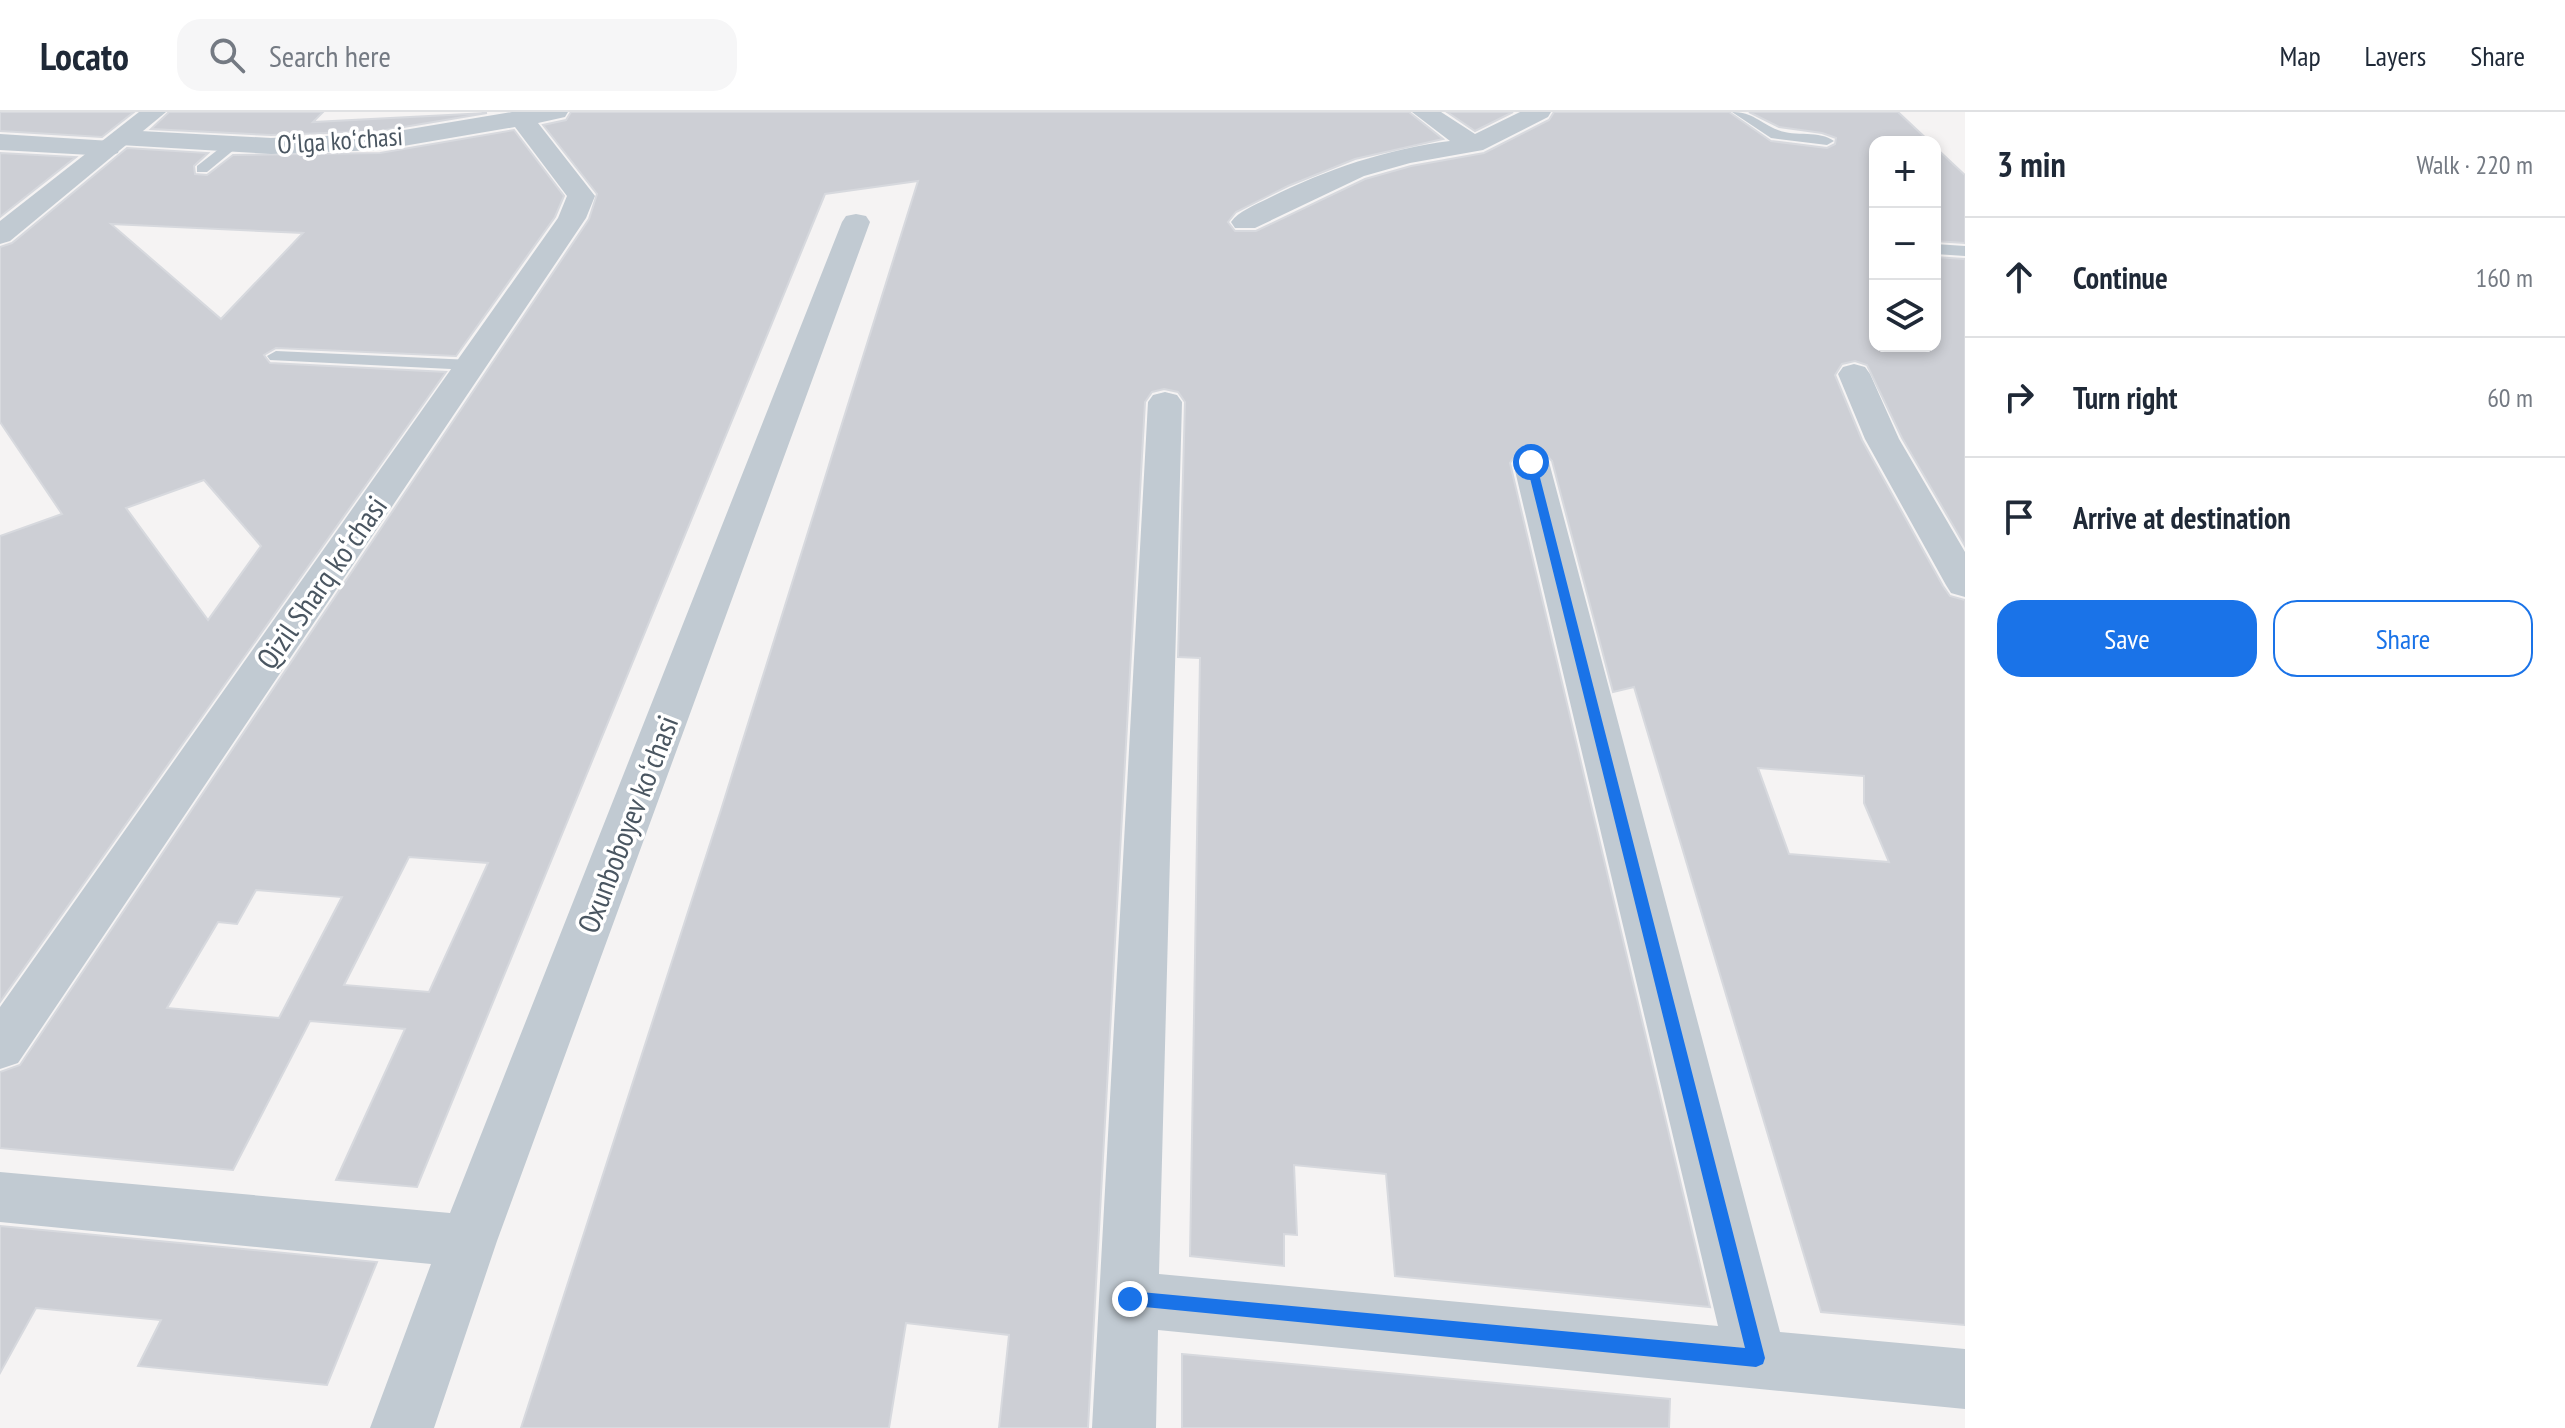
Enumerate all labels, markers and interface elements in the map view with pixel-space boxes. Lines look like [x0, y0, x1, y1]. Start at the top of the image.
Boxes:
search box [177, 19, 737, 91]
text: Locato [40, 31, 129, 80]
icon: search [205, 33, 249, 77]
text: Search here [269, 36, 391, 75]
text: Map [2279, 37, 2321, 74]
text: Layers [2365, 37, 2426, 74]
text: Share [2470, 37, 2525, 74]
street label: Oʻlga koʻchasi [276, 119, 404, 161]
map controls [1869, 136, 1941, 352]
button: + [1869, 136, 1941, 208]
text: 3 min [1997, 142, 2066, 186]
text: Walk · 220 m [2416, 148, 2533, 181]
button: − [1869, 208, 1941, 280]
icon: ahead [1997, 255, 2041, 299]
text: Continue [2073, 258, 2168, 297]
text: 160 m [2475, 261, 2533, 294]
button: layers [1869, 280, 1941, 352]
icon: right [1997, 375, 2041, 419]
text: Turn right [2073, 378, 2177, 417]
text: 60 m [2487, 381, 2533, 414]
route start [1513, 444, 1549, 480]
street label: Qizil Sharq koʻchasi [247, 488, 395, 676]
icon: arrive [1997, 495, 2041, 539]
text: Arrive at destination [2073, 498, 2291, 537]
button: Save [1997, 600, 2257, 677]
button: Share [2273, 600, 2533, 677]
street label: Oxunboboyev koʻchasi [568, 710, 686, 938]
route end [1112, 1281, 1148, 1317]

